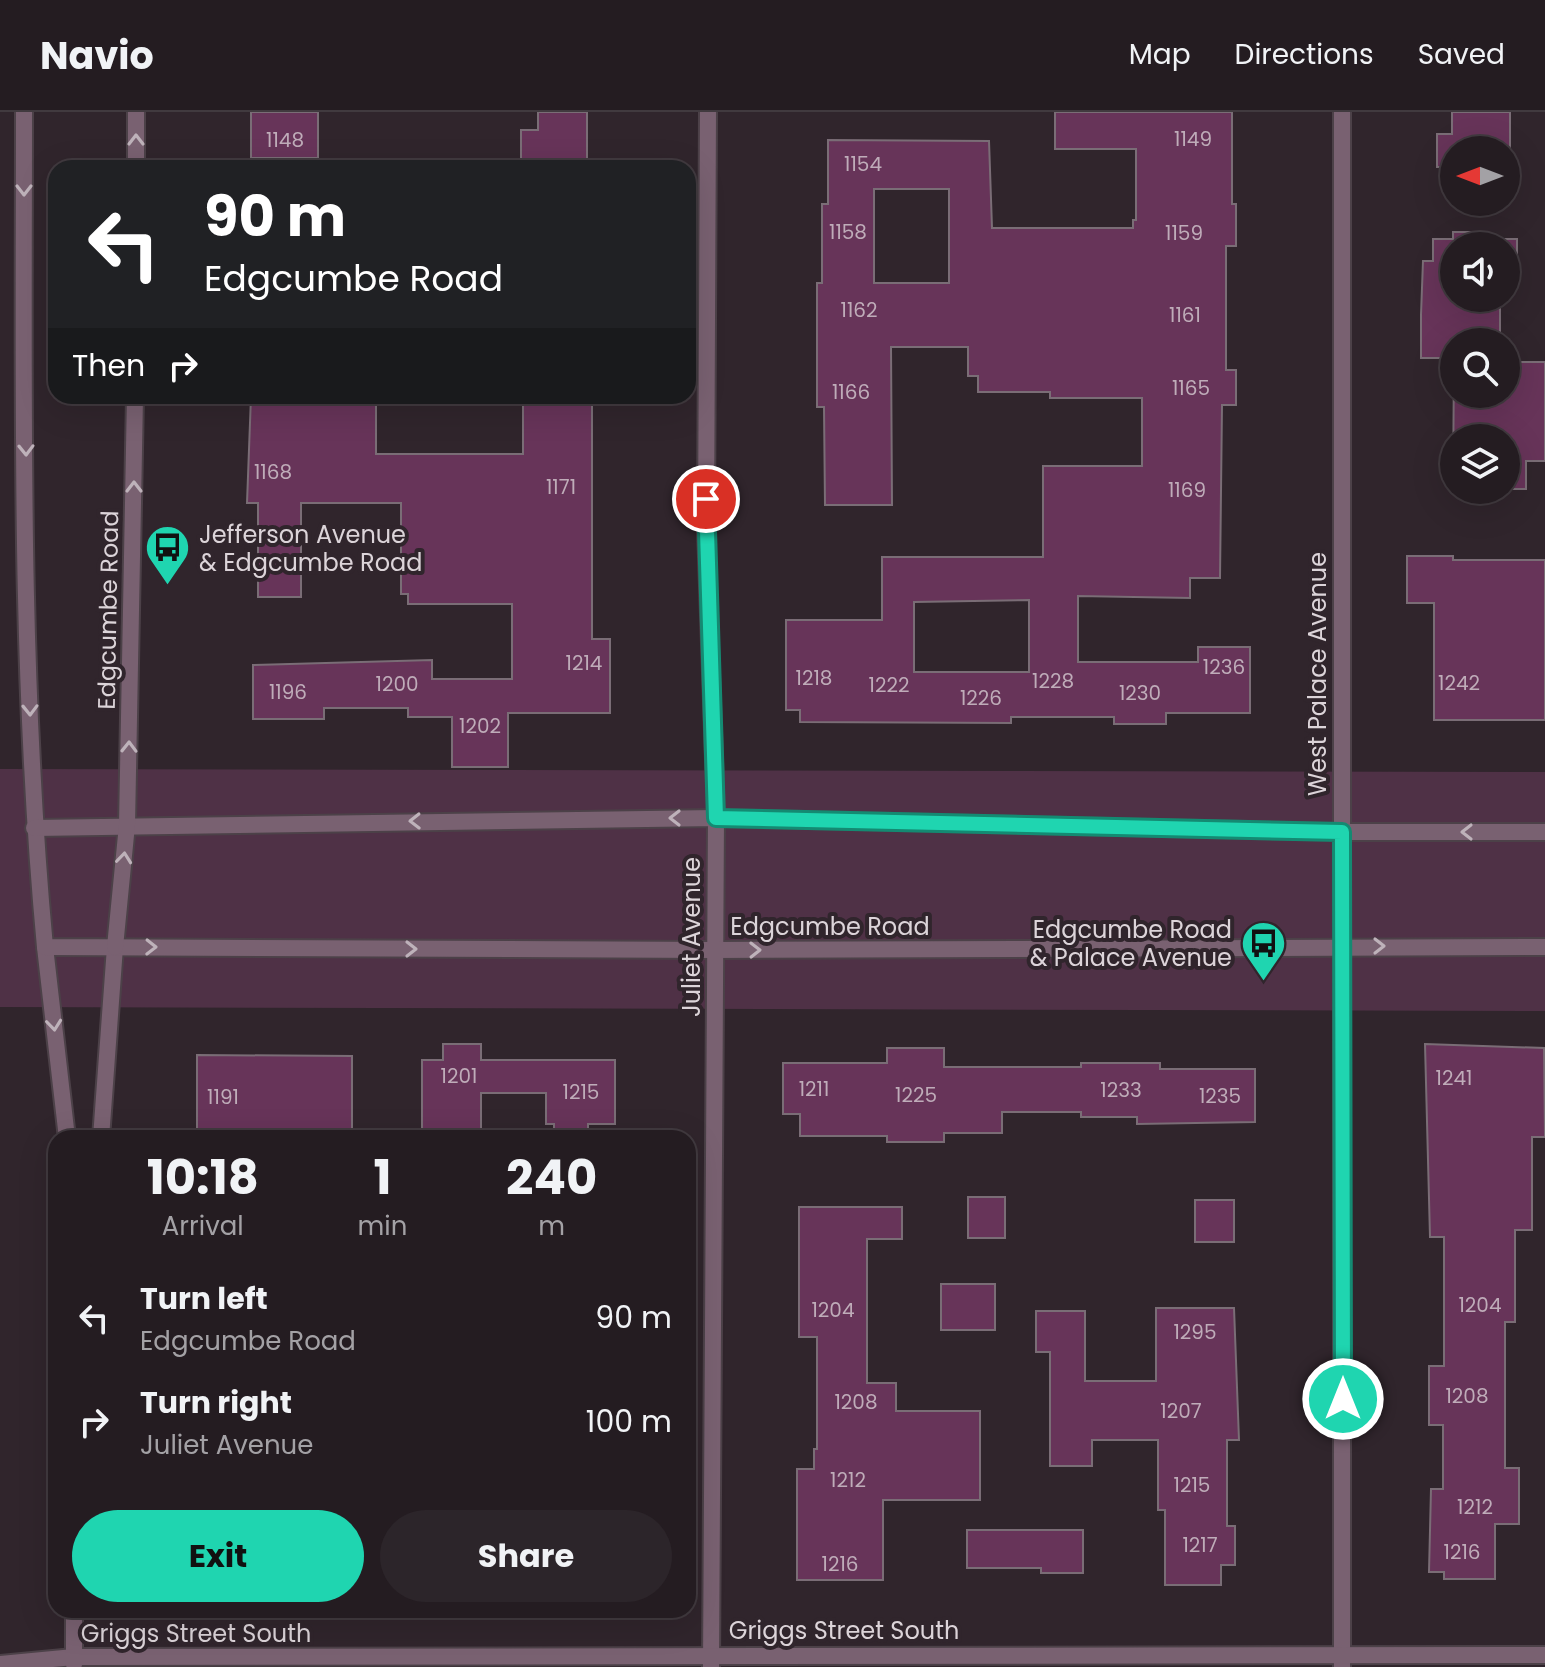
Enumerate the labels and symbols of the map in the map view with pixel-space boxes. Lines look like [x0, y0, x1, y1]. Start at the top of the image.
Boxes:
house number: 1149 [1174, 125, 1212, 153]
house number: 1148 [266, 126, 304, 154]
one-way arrow [127, 133, 145, 146]
north arrow [1440, 136, 1520, 216]
house number: 1154 [844, 150, 882, 178]
one-way arrow [15, 184, 33, 197]
house number: 1158 [829, 218, 867, 246]
house number: 1159 [1165, 219, 1203, 247]
house number: 1162 [841, 296, 878, 324]
house number: 1161 [1169, 301, 1201, 329]
house number: 1165 [1172, 374, 1210, 402]
house number: 1166 [832, 378, 870, 406]
one-way arrow [17, 444, 34, 457]
house number: 1168 [254, 458, 292, 486]
pin [672, 465, 740, 533]
house number: 1171 [546, 473, 576, 501]
house number: 1169 [1168, 476, 1206, 504]
one-way arrow [126, 480, 143, 493]
street label: Edgcumbe Road [90, 510, 126, 710]
place label: Jefferson Avenue & Edgcumbe Road [199, 518, 422, 579]
bus stop icon: Jefferson Avenue & Edgcumbe Road [144, 524, 192, 587]
street label: West Palace Avenue [1301, 552, 1334, 796]
house number: 1214 [566, 649, 602, 677]
house number: 1236 [1203, 653, 1245, 681]
house number: 1218 [796, 664, 832, 692]
house number: 1228 [1032, 667, 1074, 695]
house number: 1242 [1438, 669, 1480, 697]
house number: 1200 [375, 670, 419, 698]
house number: 1222 [869, 671, 909, 699]
house number: 1196 [269, 678, 307, 706]
house number: 1230 [1119, 679, 1161, 707]
house number: 1226 [960, 684, 1002, 712]
one-way arrow [22, 704, 39, 717]
house number: 1202 [459, 712, 501, 740]
one-way arrow [121, 740, 138, 753]
one-way arrow [668, 809, 681, 827]
one-way arrow [408, 813, 421, 830]
one-way arrow [1460, 823, 1473, 841]
one-way arrow [115, 851, 132, 864]
street label: Juliet Avenue [675, 857, 708, 1017]
street label: Edgcumbe Road [730, 910, 930, 943]
place label: Edgcumbe Road & Palace Avenue [1030, 913, 1232, 974]
bus stop icon: Edgcumbe Road & Palace Avenue [1239, 919, 1287, 982]
one-way arrow [1373, 937, 1386, 955]
one-way arrow [145, 939, 158, 956]
one-way arrow [405, 940, 418, 958]
one-way arrow [749, 941, 762, 959]
one-way arrow [46, 1019, 63, 1032]
house number: 1201 [441, 1062, 477, 1090]
house number: 1241 [1436, 1064, 1472, 1092]
house number: 1211 [799, 1075, 829, 1103]
house number: 1233 [1100, 1076, 1142, 1104]
house number: 1215 [563, 1078, 599, 1106]
house number: 1225 [895, 1081, 937, 1109]
house number: 1235 [1199, 1082, 1241, 1110]
house number: 1191 [207, 1083, 239, 1111]
house number: 1204 [1458, 1291, 1502, 1319]
house number: 1204 [811, 1296, 855, 1324]
house number: 1295 [1173, 1318, 1217, 1346]
position arrow [1301, 1357, 1385, 1441]
house number: 1208 [1445, 1382, 1489, 1410]
house number: 1208 [834, 1388, 878, 1416]
house number: 1207 [1160, 1397, 1202, 1425]
house number: 1212 [830, 1466, 866, 1494]
house number: 1215 [1174, 1471, 1210, 1499]
house number: 1212 [1457, 1493, 1493, 1521]
house number: 1217 [1182, 1531, 1218, 1559]
house number: 1216 [1444, 1538, 1481, 1566]
house number: 1216 [822, 1550, 859, 1578]
street label: Griggs Street South [729, 1614, 959, 1647]
street label: Griggs Street South [81, 1617, 311, 1650]

